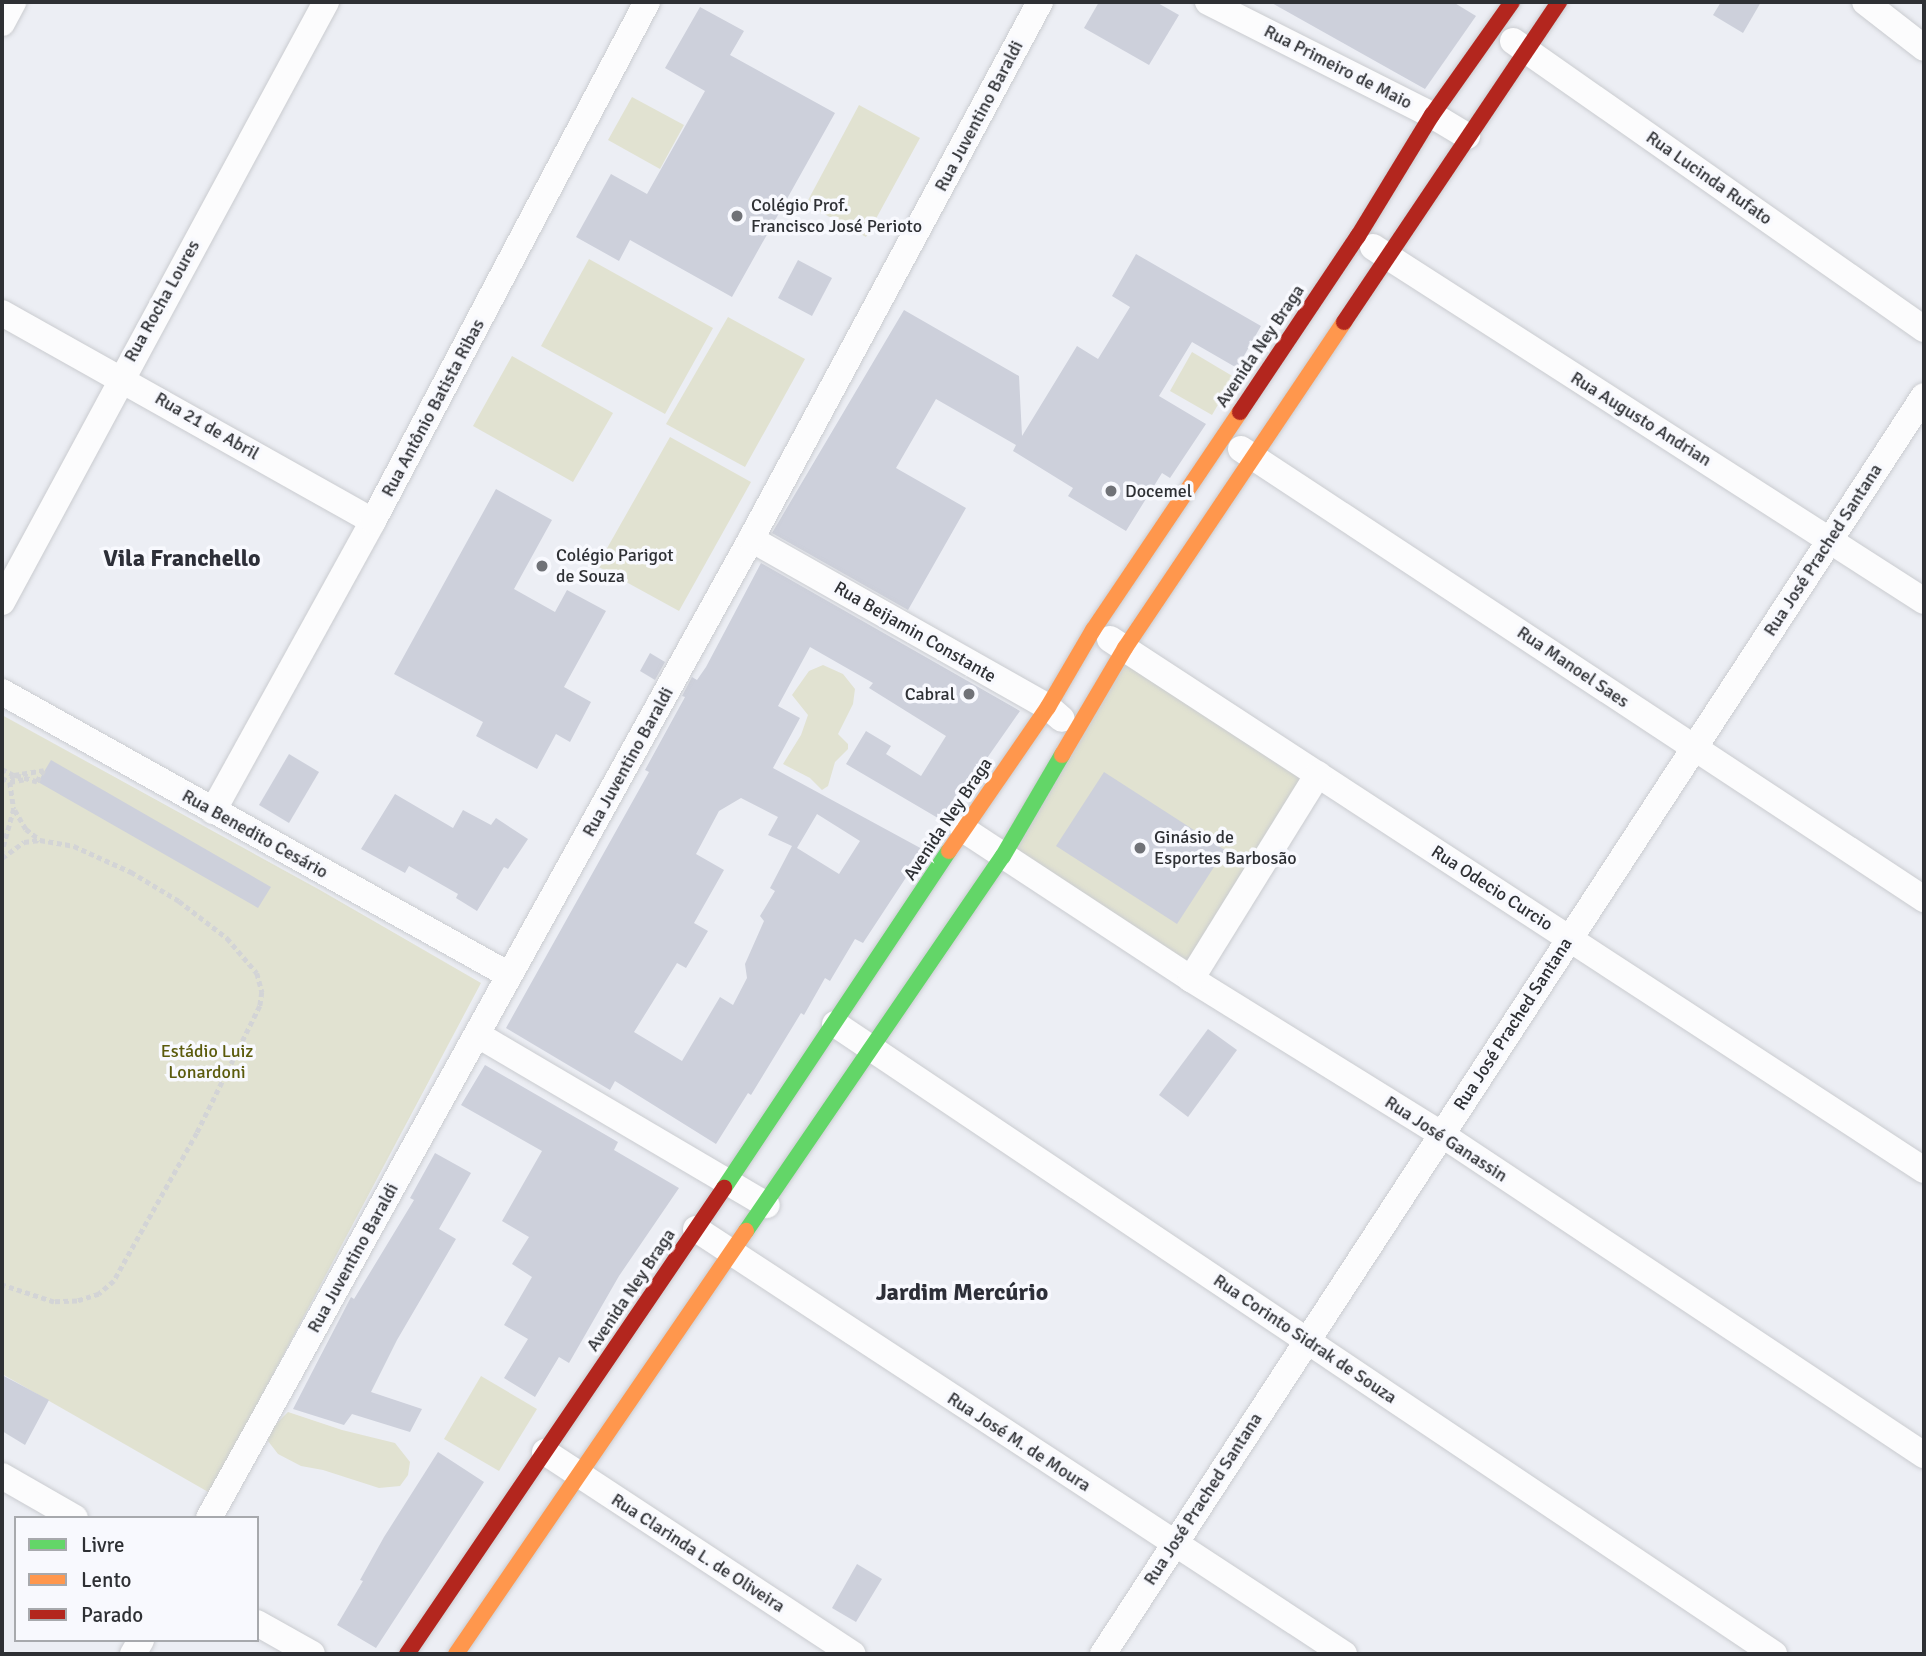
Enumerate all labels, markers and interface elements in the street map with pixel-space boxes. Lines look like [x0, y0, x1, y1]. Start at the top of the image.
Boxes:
street label: Rua Primeiro de Maio [1260, 20, 1416, 114]
street label: Rua Juventino Baraldi [930, 37, 1028, 195]
street label: Rua Lucinda Rufato [1642, 126, 1776, 230]
place label: Colégio Prof. Francisco José Perioto [751, 195, 922, 238]
marker: Colégio Prof. Francisco José Perioto [729, 208, 745, 224]
street label: Rua Rocha Loures [120, 236, 204, 366]
street label: Avenida Ney Braga [1211, 281, 1309, 411]
street label: Rua Antônio Batista Ribas [377, 315, 489, 501]
street label: Rua Augusto Andrian [1567, 367, 1715, 471]
street label: Rua 21 de Abril [151, 387, 263, 465]
street label: Rua José Prached Santana [1759, 460, 1887, 640]
place label: Docemel [1125, 480, 1192, 502]
marker: Docemel [1103, 483, 1119, 499]
district label: Vila Franchello [103, 545, 261, 573]
place label: Colégio Parigot de Souza [556, 545, 674, 588]
marker: Colégio Parigot de Souza [534, 558, 550, 574]
street label: Rua Beijamin Constante [830, 577, 1000, 687]
street label: Rua Manoel Saes [1513, 622, 1633, 712]
street label: Rua Juventino Baraldi [578, 683, 678, 841]
place label: Cabral [905, 683, 955, 705]
marker: Cabral [961, 686, 977, 702]
street label: Avenida Ney Braga [899, 754, 997, 884]
street label: Rua Benedito Cesário [178, 785, 332, 883]
place label: Ginásio de Esportes Barbosão [1154, 827, 1297, 870]
marker: Ginásio de Esportes Barbosão [1132, 840, 1148, 856]
street label: Rua Odecio Curcio [1427, 841, 1557, 935]
street label: Rua José Prached Santana [1449, 934, 1577, 1114]
park label: Estádio Luiz Lonardoni [161, 1041, 253, 1084]
street label: Rua José Ganassin [1381, 1091, 1511, 1187]
street label: Rua Juventino Baraldi [303, 1179, 403, 1337]
street label: Avenida Ney Braga [582, 1225, 680, 1355]
street label: Rua Corinto Sidrak de Souza [1209, 1270, 1401, 1408]
district label: Jardim Mercúrio [876, 1279, 1048, 1307]
street label: Rua José M. de Moura [943, 1388, 1095, 1496]
street label: Rua José Prached Santana [1139, 1409, 1267, 1589]
street label: Rua Clarinda L. de Oliveira [607, 1489, 789, 1617]
legend [14, 1516, 259, 1642]
text: Livre [81, 1532, 124, 1558]
text: Lento [81, 1567, 131, 1593]
text: Parado [81, 1602, 143, 1628]

